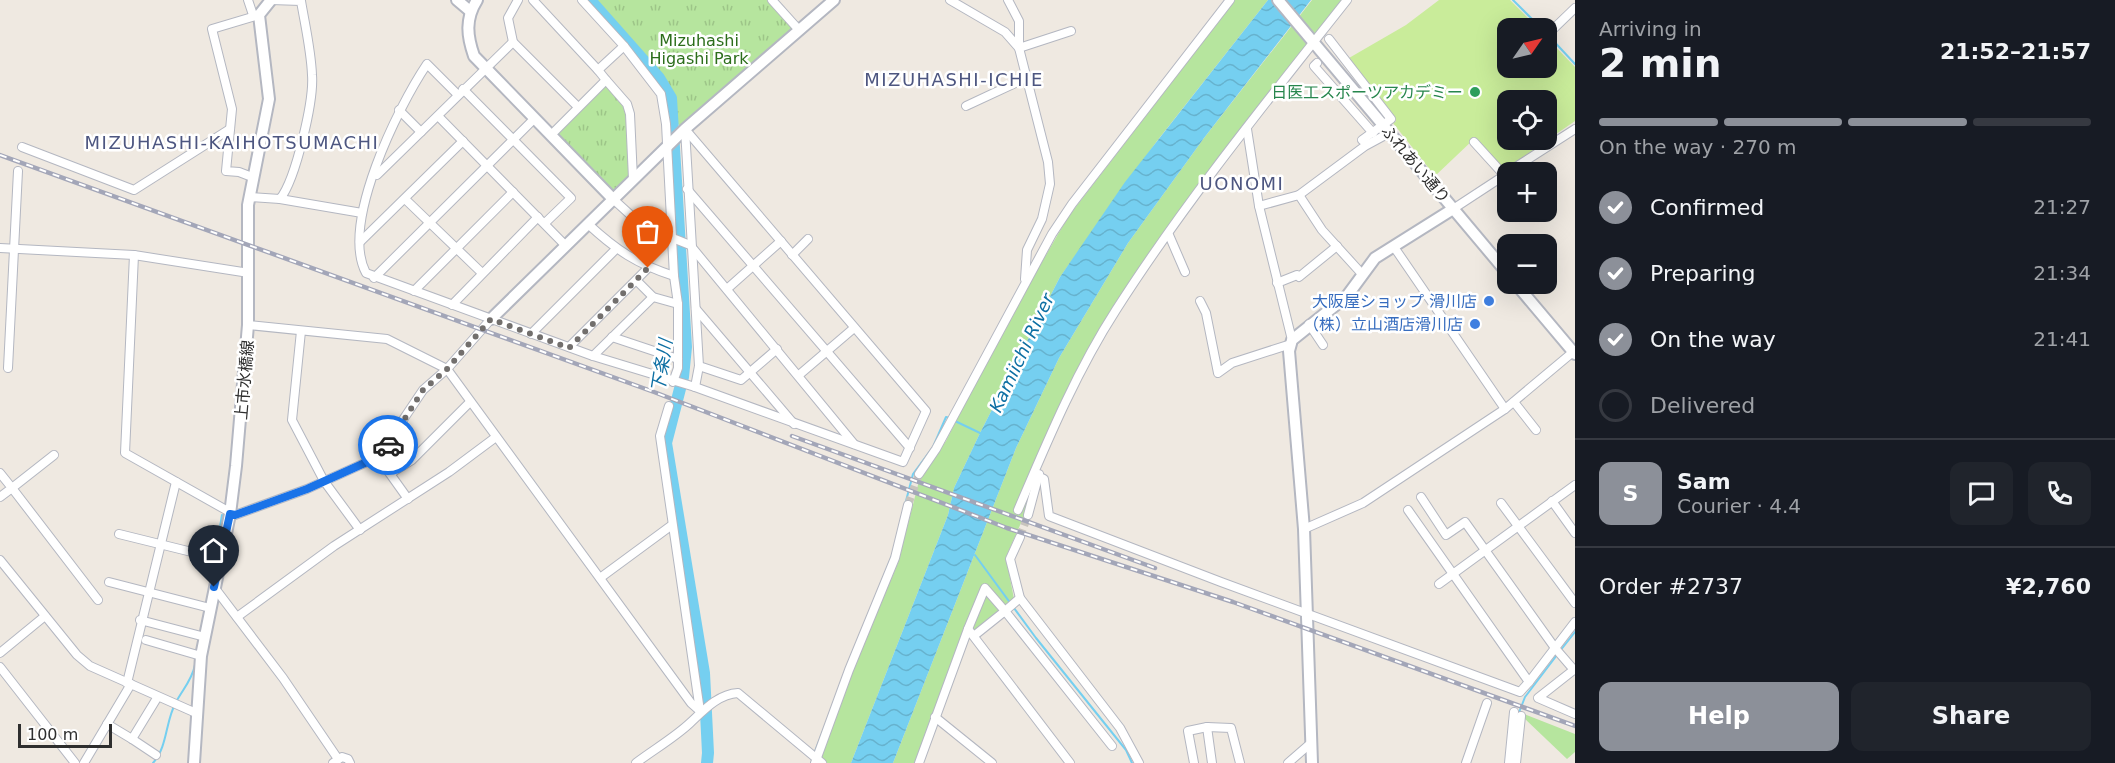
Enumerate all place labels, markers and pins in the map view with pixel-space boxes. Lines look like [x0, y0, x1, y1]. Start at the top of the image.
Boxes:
place label: 日医工スポーツアカデミー [1271, 83, 1463, 102]
marker: 日医工スポーツアカデミー [1468, 85, 1482, 99]
pin [622, 206, 673, 268]
place label: 大阪屋ショップ 滑川店 [1312, 292, 1477, 311]
marker: 大阪屋ショップ 滑川店 [1482, 294, 1496, 308]
place label: （株）立山酒店滑川店 [1303, 315, 1463, 334]
marker: （株）立山酒店滑川店 [1468, 317, 1482, 331]
pin [188, 525, 239, 587]

